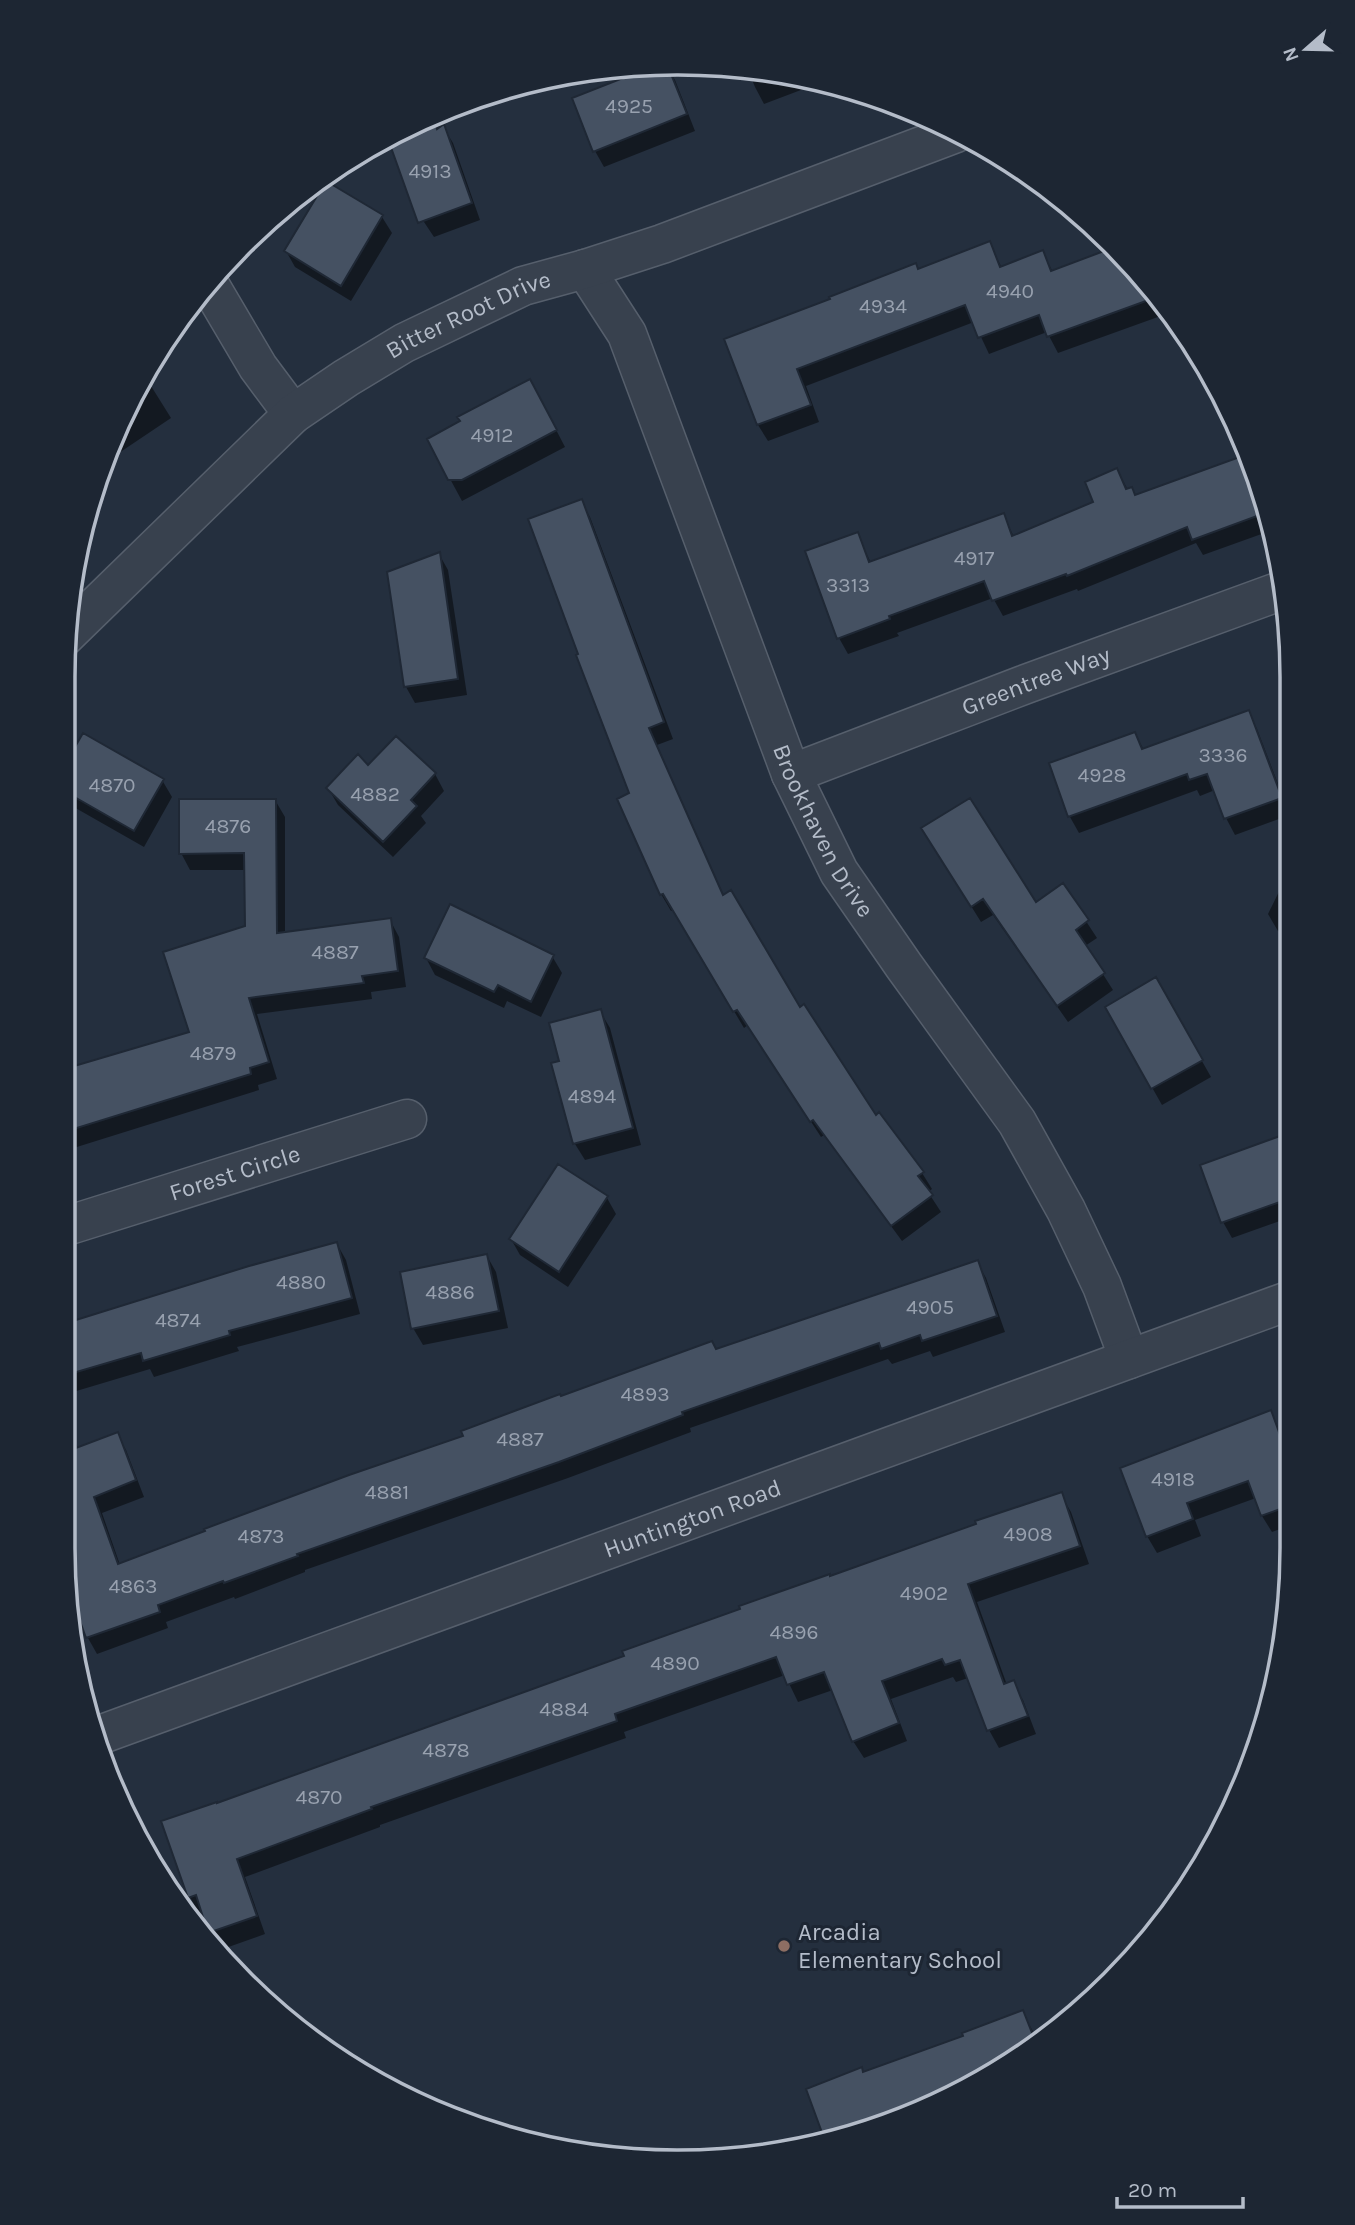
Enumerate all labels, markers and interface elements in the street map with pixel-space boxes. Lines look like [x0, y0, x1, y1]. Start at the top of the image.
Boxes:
north arrow [1271, 14, 1341, 84]
text: N [1278, 44, 1304, 65]
house number: 4925 [605, 94, 653, 118]
house number: 4913 [408, 159, 452, 183]
street label: Bitter Root Drive [381, 265, 554, 365]
house number: 4940 [986, 279, 1034, 303]
house number: 4934 [859, 294, 907, 318]
house number: 4912 [470, 423, 514, 447]
house number: 4917 [954, 546, 994, 570]
house number: 3313 [826, 573, 870, 597]
street label: Greentree Way [958, 640, 1114, 721]
street label: Brookhaven Drive [767, 740, 880, 923]
house number: 3336 [1198, 743, 1248, 767]
house number: 4928 [1078, 763, 1126, 787]
house number: 4870 [89, 773, 135, 797]
house number: 4882 [350, 782, 400, 806]
house number: 4876 [205, 814, 251, 838]
house number: 4887 [311, 940, 359, 964]
house number: 4879 [190, 1041, 236, 1065]
house number: 4894 [568, 1084, 617, 1108]
street label: Forest Circle [166, 1139, 304, 1207]
house number: 4880 [276, 1270, 326, 1294]
house number: 4886 [425, 1280, 475, 1304]
house number: 4905 [906, 1295, 954, 1319]
house number: 4874 [155, 1308, 201, 1332]
house number: 4893 [620, 1382, 670, 1406]
house number: 4887 [496, 1427, 544, 1451]
house number: 4918 [1151, 1467, 1195, 1491]
street label: Huntington Road [600, 1473, 785, 1564]
house number: 4881 [365, 1480, 409, 1504]
house number: 4908 [1003, 1522, 1053, 1546]
house number: 4873 [238, 1524, 284, 1548]
house number: 4863 [108, 1574, 158, 1598]
house number: 4902 [900, 1581, 948, 1605]
house number: 4896 [770, 1620, 818, 1644]
house number: 4890 [650, 1651, 700, 1675]
house number: 4884 [539, 1697, 589, 1721]
house number: 4878 [422, 1738, 470, 1762]
house number: 4870 [296, 1785, 342, 1809]
place label: Arcadia Elementary School [798, 1918, 1002, 1974]
marker: Arcadia Elementary School [776, 1938, 792, 1954]
scale bar [1117, 2166, 1243, 2210]
text: 20 m [1128, 2178, 1177, 2202]

